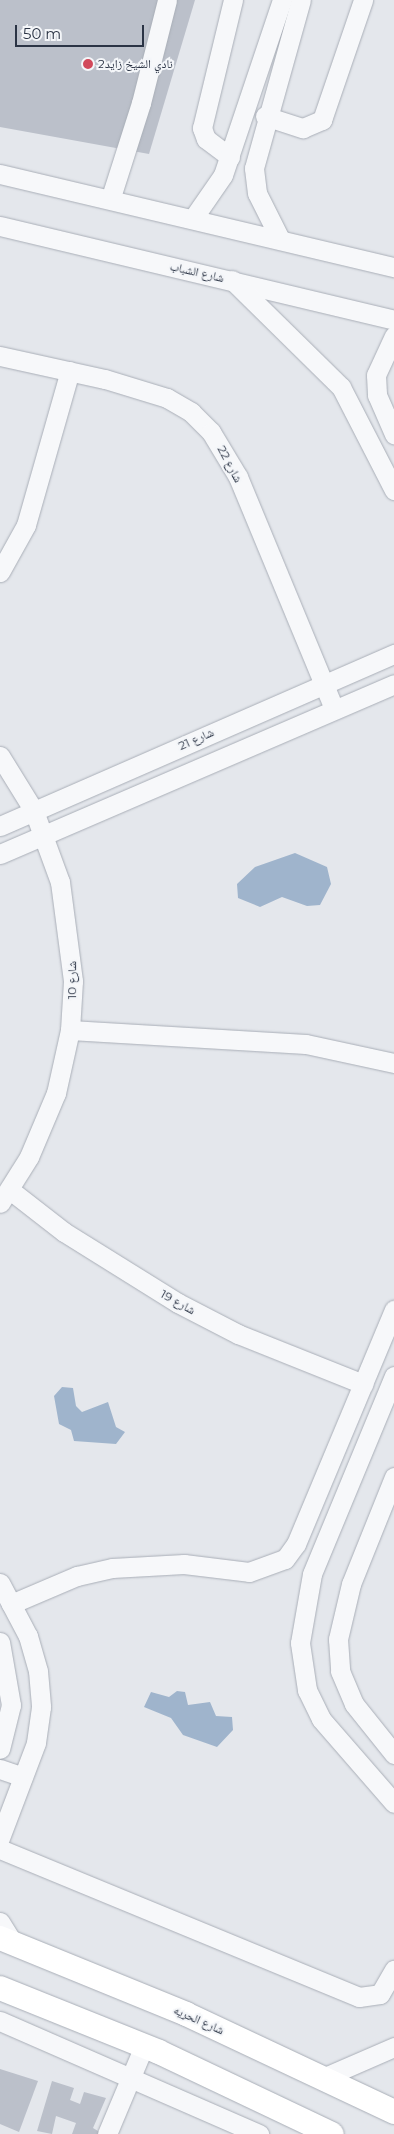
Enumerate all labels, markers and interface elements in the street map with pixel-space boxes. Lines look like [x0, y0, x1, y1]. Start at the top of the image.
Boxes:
scale bar [18, 15, 146, 47]
text: 50 m [23, 24, 61, 43]
place label: نادي الشيخ زايد2 [98, 57, 173, 71]
marker: نادي الشيخ زايد2 [82, 58, 94, 70]
street label: شارع الشباب [169, 259, 225, 285]
street label: شارع 22 [214, 443, 246, 485]
street label: شارع 21 [176, 725, 216, 753]
street label: شارع 10 [65, 961, 79, 999]
street label: شارع 19 [158, 1287, 198, 1317]
street label: شارع الحريه [172, 2002, 226, 2038]

